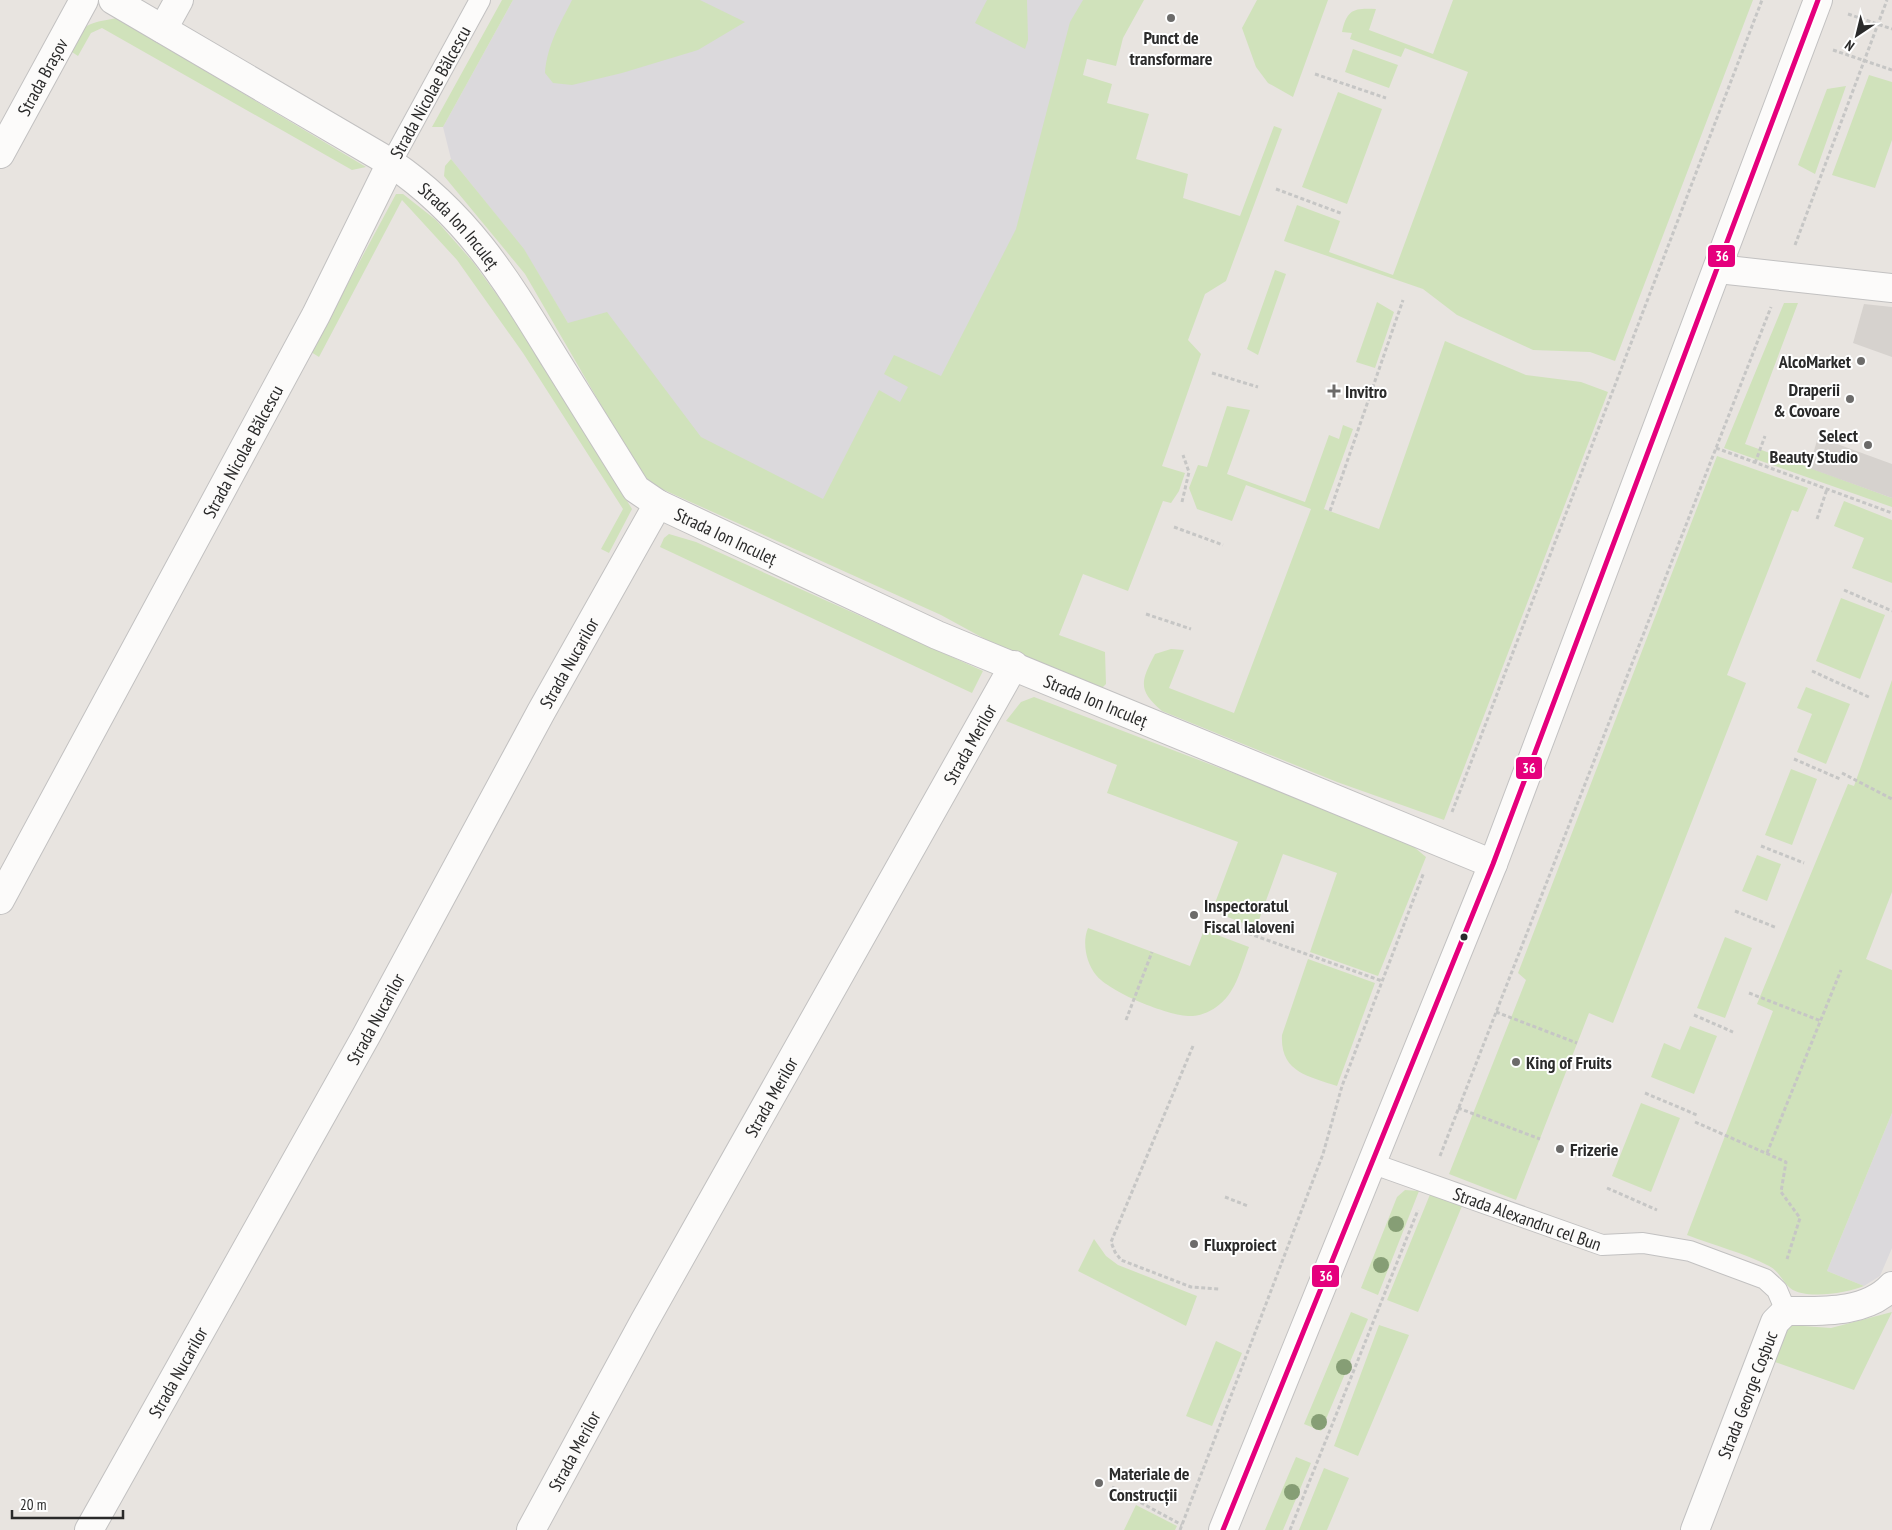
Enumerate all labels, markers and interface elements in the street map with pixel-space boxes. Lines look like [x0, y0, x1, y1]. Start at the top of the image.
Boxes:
north arrow [1832, 10, 1882, 60]
marker: Punct de transformare [1165, 12, 1177, 24]
street label: Strada Nicolae Bălcescu [384, 22, 475, 162]
place label: Punct de transformare [1130, 26, 1213, 70]
street label: Strada Brașov [12, 34, 73, 120]
text: N [1841, 36, 1858, 55]
street label: Strada Ion Inculeț [414, 177, 505, 273]
line badge: 36 [1707, 244, 1736, 268]
text: 36 [1715, 247, 1729, 265]
place label: AlcoMarket [1778, 350, 1852, 373]
marker: AlcoMarket [1855, 355, 1867, 367]
place label: Draperii & Covoare [1773, 378, 1840, 422]
place label: Invitro [1345, 380, 1387, 403]
street label: Strada Nicolae Bălcescu [197, 381, 288, 522]
marker: Invitro [1327, 384, 1341, 398]
marker: Draperii & Covoare [1844, 393, 1856, 405]
place label: Select Beauty Studio [1770, 424, 1859, 468]
marker: Select Beauty Studio [1862, 439, 1874, 451]
street label: Strada Ion Inculeț [671, 502, 781, 570]
street label: Strada Nucarilor [534, 613, 603, 712]
street label: Strada Ion Inculeț [1041, 669, 1151, 732]
street label: Strada Merilor [938, 700, 1001, 788]
line badge: 36 [1515, 756, 1543, 780]
text: 36 [1522, 759, 1536, 777]
place label: Inspectoratul Fiscal Ialoveni [1204, 894, 1295, 938]
marker: Inspectoratul Fiscal Ialoveni [1188, 909, 1200, 921]
unlabelled marker [1459, 932, 1469, 942]
street label: Strada Nucarilor [341, 969, 409, 1068]
place label: King of Fruits [1526, 1051, 1612, 1074]
street label: Strada Merilor [739, 1053, 802, 1141]
marker: King of Fruits [1510, 1056, 1522, 1068]
place label: Frizerie [1570, 1138, 1619, 1161]
marker: Frizerie [1554, 1143, 1566, 1155]
street label: Strada Alexandru cel Bun [1450, 1182, 1605, 1255]
place label: Fluxproiect [1204, 1233, 1277, 1256]
marker: Fluxproiect [1188, 1238, 1200, 1250]
line badge: 36 [1311, 1264, 1340, 1288]
text: 36 [1319, 1267, 1333, 1285]
street label: Strada Nucarilor [143, 1323, 212, 1422]
street label: Strada George Coșbuc [1712, 1327, 1782, 1462]
street label: Strada Merilor [543, 1407, 605, 1495]
place label: Materiale de Construcții [1109, 1462, 1190, 1506]
marker: Materiale de Construcții [1093, 1477, 1105, 1489]
scale bar [12, 1488, 124, 1520]
text: 20 m [20, 1495, 46, 1514]

